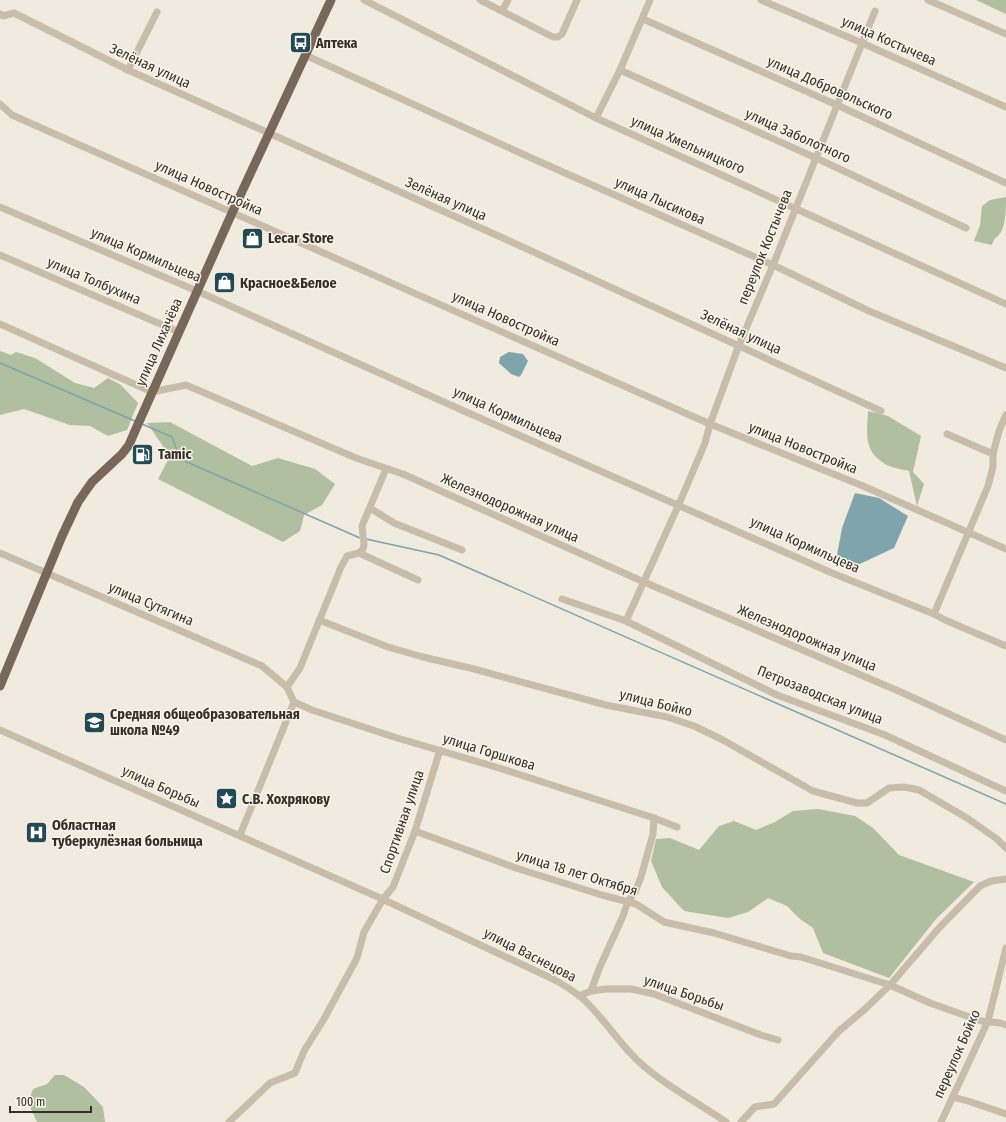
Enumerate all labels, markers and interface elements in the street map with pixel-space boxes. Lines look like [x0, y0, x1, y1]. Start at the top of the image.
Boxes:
street label: улица Костычева [839, 13, 939, 69]
bus stop icon: Аптека [288, 30, 314, 56]
place label: Аптека [315, 35, 358, 52]
street label: Зелёная улица [107, 40, 193, 92]
street label: улица Добровольского [765, 53, 895, 123]
street label: улица Заболотного [743, 105, 853, 167]
street label: улица Хмельницкого [628, 112, 748, 178]
street label: улица Новостройка [153, 157, 265, 219]
street label: Зелёная улица [403, 174, 489, 225]
street label: улица Лысикова [612, 174, 708, 229]
street label: переулок Костычева [734, 187, 796, 307]
street label: улица Кормильцева [88, 224, 204, 286]
shop icon: Lecar Store [239, 225, 265, 251]
place label: Lecar Store [268, 230, 334, 247]
street label: улица Толбухина [45, 254, 143, 308]
shop icon: Красное&Белое [211, 270, 237, 296]
place label: Красное&Белое [240, 275, 337, 292]
street label: улица Новостройка [450, 288, 562, 350]
street label: улица Лихачёва [132, 295, 186, 389]
street label: Зелёная улица [698, 306, 784, 358]
street label: улица Кормильцева [451, 383, 566, 447]
street label: улица Новостройка [746, 418, 860, 478]
fuel station icon: Tamic [129, 441, 155, 467]
place label: Tamic [158, 446, 192, 463]
street label: Железнодорожная улица [438, 470, 582, 546]
street label: улица Кормильцева [748, 513, 863, 577]
street label: улица Сутягина [106, 578, 196, 630]
street label: Железнодорожная улица [735, 601, 879, 675]
street label: Петрозаводская улица [755, 662, 885, 728]
street label: улица Бойко [618, 686, 694, 720]
place label: Средняя общеобразовательная школа №49 [110, 706, 300, 739]
school or university icon: Средняя общеобразовательная школа №49 [81, 709, 107, 735]
street label: улица Горшкова [441, 730, 537, 774]
street label: улица Борьбы [119, 762, 203, 812]
street label: Спортивная улица [376, 768, 428, 876]
place icon: С.В. Хохрякову [213, 786, 239, 812]
place label: С.В. Хохрякову [242, 791, 330, 808]
place label: Областная туберкулёзная больница [52, 817, 203, 850]
hospital icon: Областная туберкулёзная больница [23, 820, 49, 846]
street label: улица 18 лет Октября [514, 846, 640, 900]
street label: улица Васнецова [481, 924, 579, 986]
street label: улица Борьбы [642, 971, 726, 1015]
street label: переулок Бойко [930, 1007, 984, 1101]
scale bar [10, 1088, 91, 1114]
text: 100 m [16, 1095, 45, 1109]

